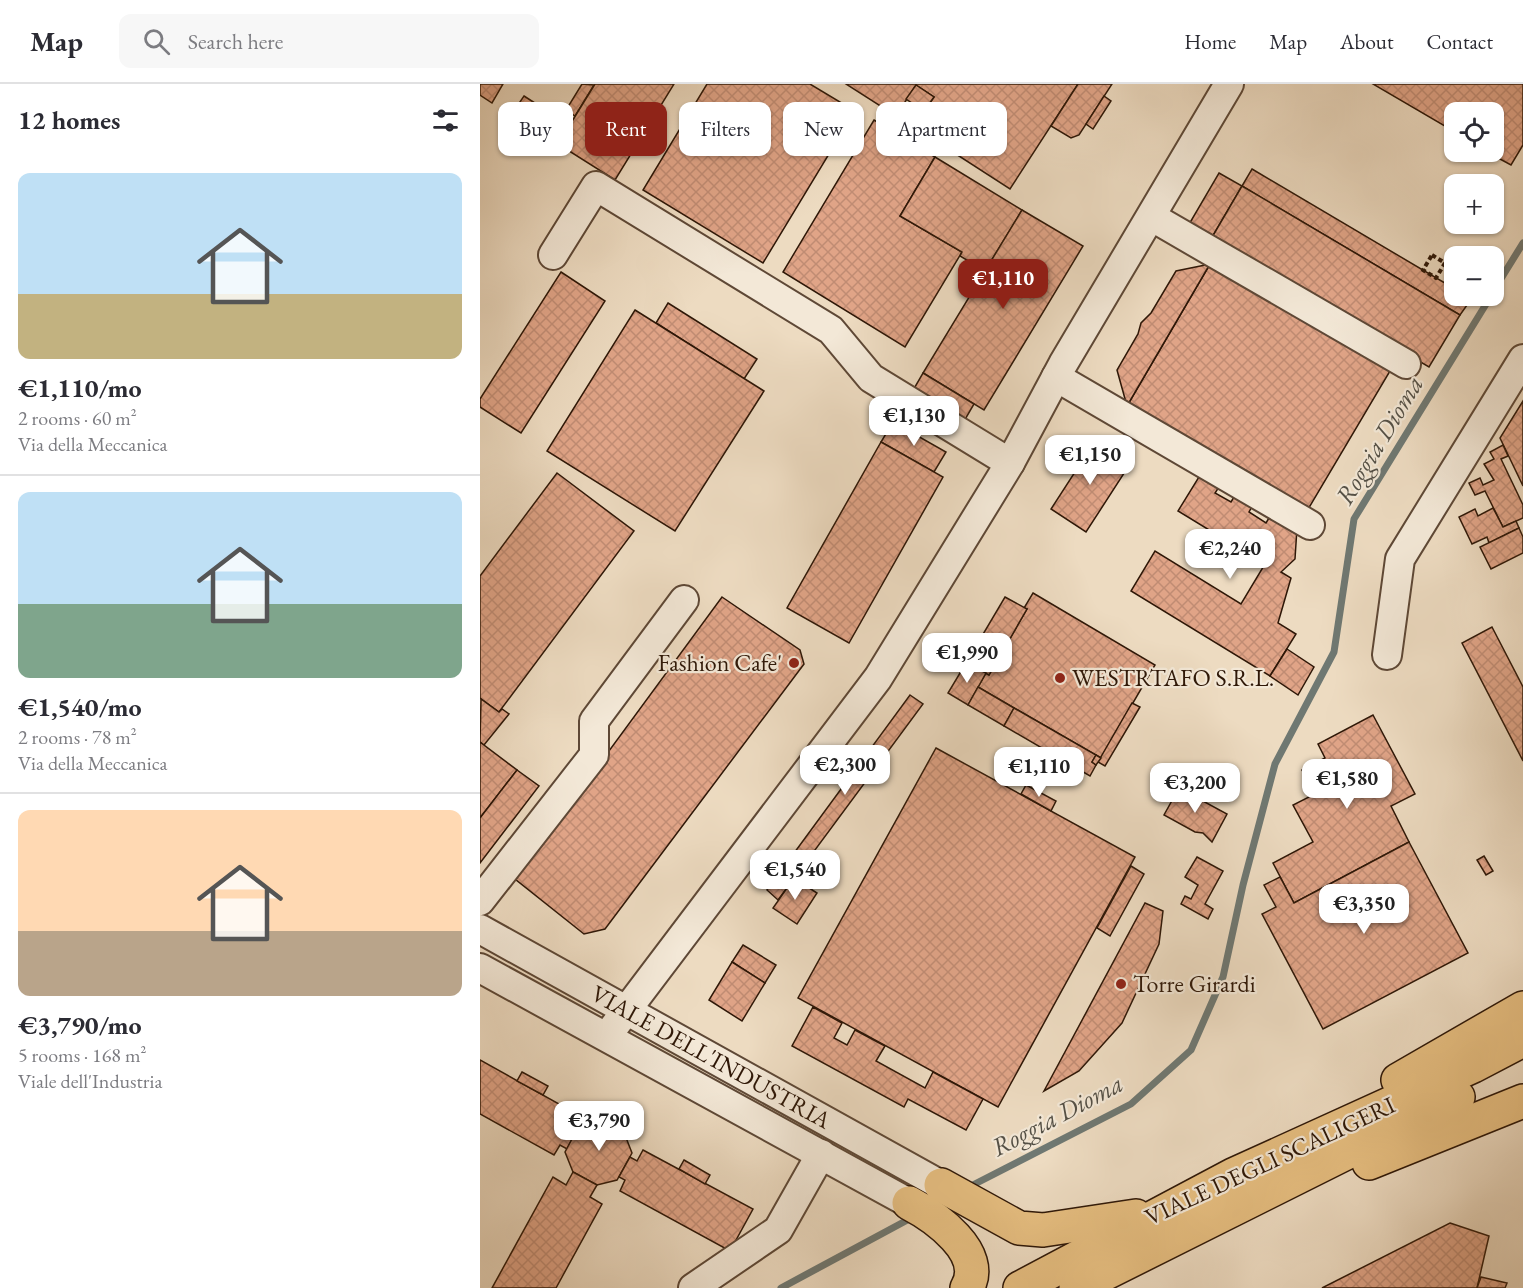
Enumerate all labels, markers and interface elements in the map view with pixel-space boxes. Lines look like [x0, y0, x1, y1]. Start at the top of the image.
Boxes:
search box [119, 14, 539, 68]
text: Map [30, 23, 83, 59]
icon: search [140, 25, 173, 58]
text: Search here [188, 27, 283, 56]
text: Home [1184, 28, 1236, 55]
text: Map [1269, 28, 1307, 55]
text: About [1340, 28, 1393, 55]
text: Contact [1426, 28, 1493, 55]
chip: Buy [498, 102, 573, 156]
chip: Rent [585, 102, 667, 156]
chip: Filters [679, 102, 771, 156]
chip: New [783, 102, 864, 156]
chip: Apartment [876, 102, 1007, 156]
map controls [1444, 102, 1504, 306]
button: locate [1444, 102, 1504, 162]
text: 12 homes [18, 103, 120, 137]
icon: filters [429, 104, 462, 137]
button: + [1444, 174, 1504, 234]
icon: home [186, 212, 294, 320]
button: − [1444, 246, 1504, 306]
pin: €1,110 [954, 259, 1052, 310]
text: €1,110 [972, 265, 1034, 291]
water label: Roggia Dioma [1327, 369, 1431, 511]
text: €1,110/mo [18, 371, 142, 405]
pin: €1,130 [865, 396, 963, 447]
text: €1,130 [883, 402, 945, 428]
text: 2 rooms · 60 m² [18, 405, 137, 431]
text: Via della Meccanica [18, 431, 167, 457]
pin: €1,150 [1041, 435, 1139, 486]
text: €1,150 [1059, 441, 1121, 467]
pin: €2,240 [1181, 529, 1279, 580]
icon: home [186, 531, 294, 639]
text: €2,240 [1199, 535, 1261, 561]
pin: €1,990 [918, 633, 1016, 684]
text: €1,990 [936, 639, 998, 665]
place label: Fashion Cafe' [658, 647, 782, 678]
marker: Fashion Cafe' [787, 656, 801, 670]
place label: WESTRTAFO S.R.L. [1072, 662, 1274, 693]
marker: WESTRTAFO S.R.L. [1053, 671, 1067, 685]
text: €1,540/mo [18, 690, 142, 724]
text: 2 rooms · 78 m² [18, 724, 137, 750]
pin: €2,300 [796, 745, 894, 796]
pin: €1,110 [990, 747, 1088, 798]
text: Via della Meccanica [18, 750, 167, 776]
text: €2,300 [814, 751, 876, 777]
text: €1,110 [1008, 753, 1070, 779]
pin: €1,580 [1298, 759, 1396, 810]
pin: €3,200 [1146, 763, 1244, 814]
text: €1,580 [1316, 765, 1378, 791]
text: €3,200 [1164, 769, 1226, 795]
icon: home [186, 849, 294, 957]
pin: €1,540 [746, 850, 844, 901]
text: €1,540 [764, 856, 826, 882]
pin: €3,350 [1315, 884, 1413, 935]
text: €3,350 [1333, 890, 1395, 916]
place label: Torre Girardi [1133, 968, 1256, 999]
marker: Torre Girardi [1114, 977, 1128, 991]
street label: VIALE DELL'INDUSTRIA [586, 978, 837, 1136]
text: €3,790/mo [18, 1008, 142, 1042]
text: 5 rooms · 168 m² [18, 1042, 146, 1068]
water label: Roggia Dioma [985, 1066, 1129, 1164]
text: Viale dell'Industria [18, 1068, 162, 1094]
street label: VIALE DEGLI SCALIGERI [1140, 1089, 1400, 1232]
pin: €3,790 [550, 1101, 648, 1152]
text: €3,790 [568, 1107, 630, 1133]

